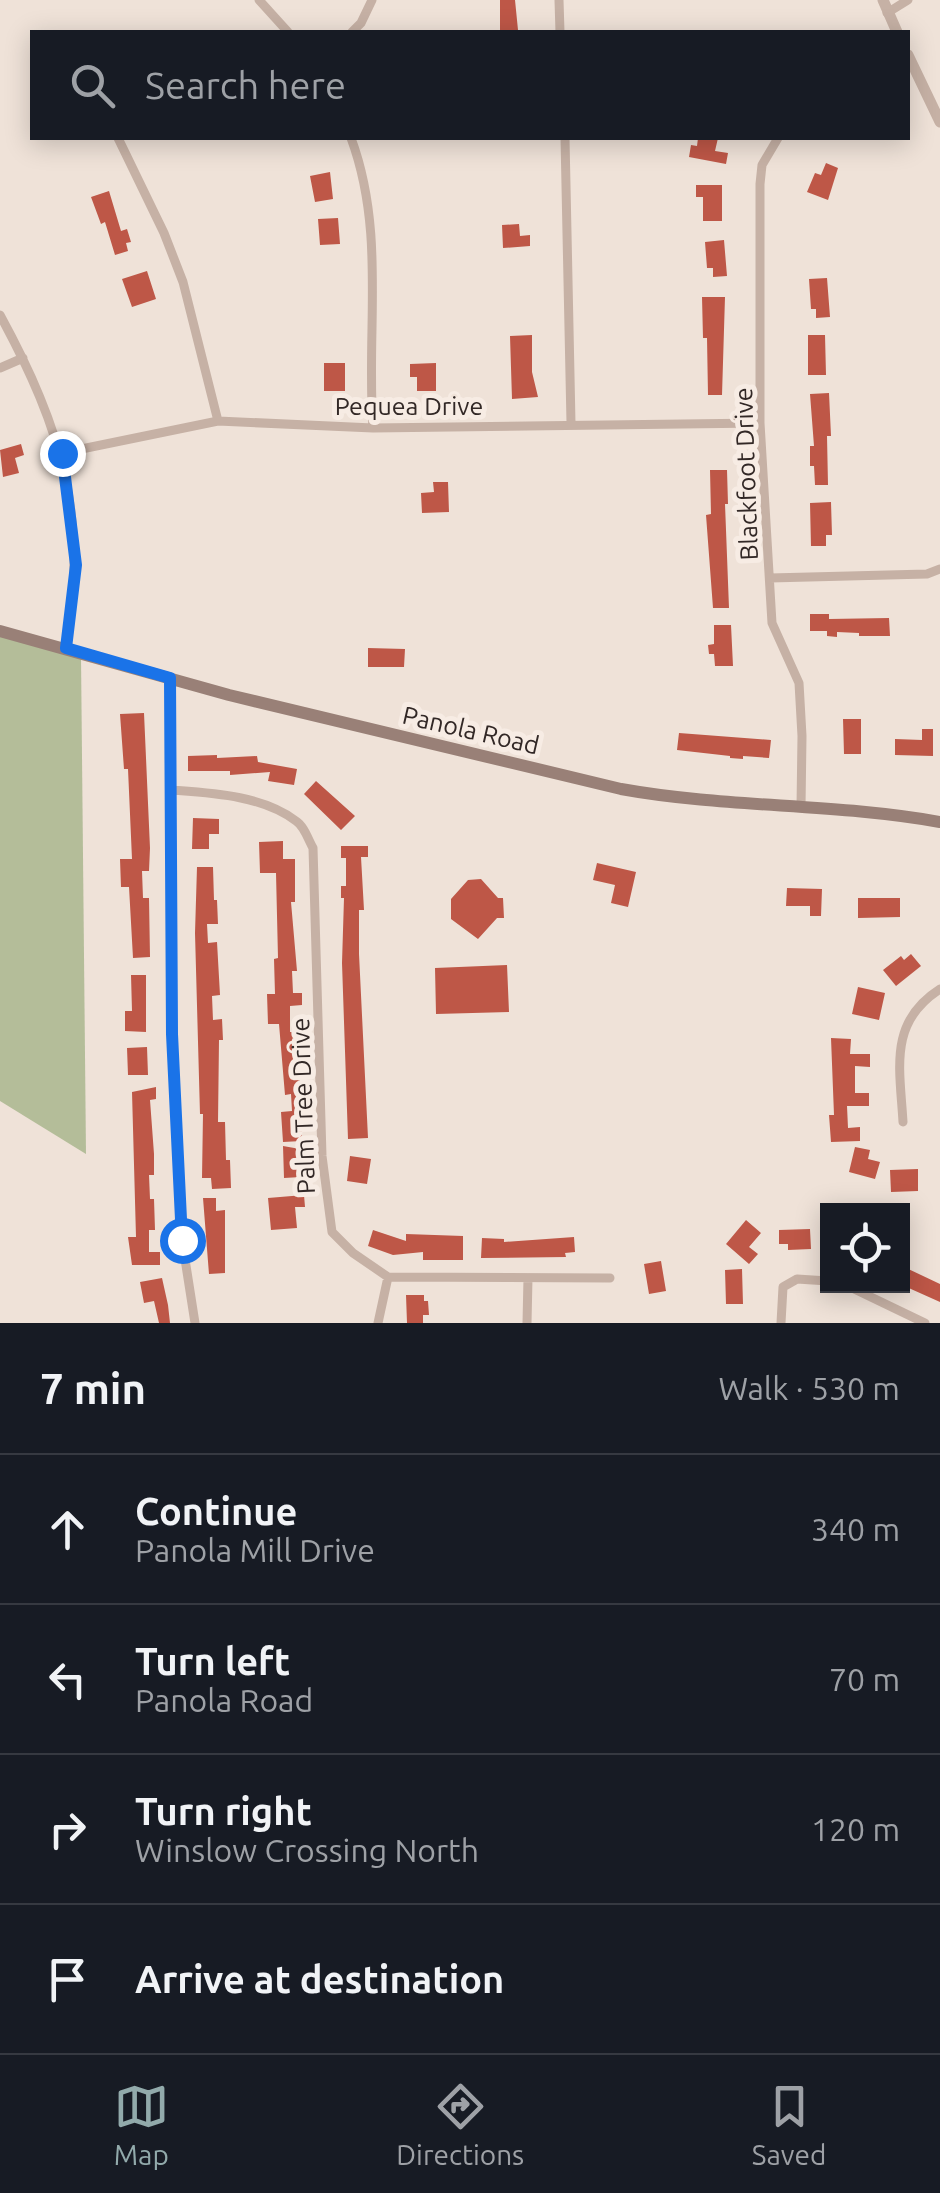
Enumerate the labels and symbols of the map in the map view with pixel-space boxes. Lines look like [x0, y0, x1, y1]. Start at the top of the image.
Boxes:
street label: Blackfoot Drive [729, 387, 763, 561]
street label: Pequea Drive [335, 392, 483, 420]
route end [40, 431, 86, 477]
street label: Panola Road [400, 701, 542, 759]
street label: Palm Tree Drive [286, 1017, 320, 1195]
route start [160, 1218, 206, 1264]

